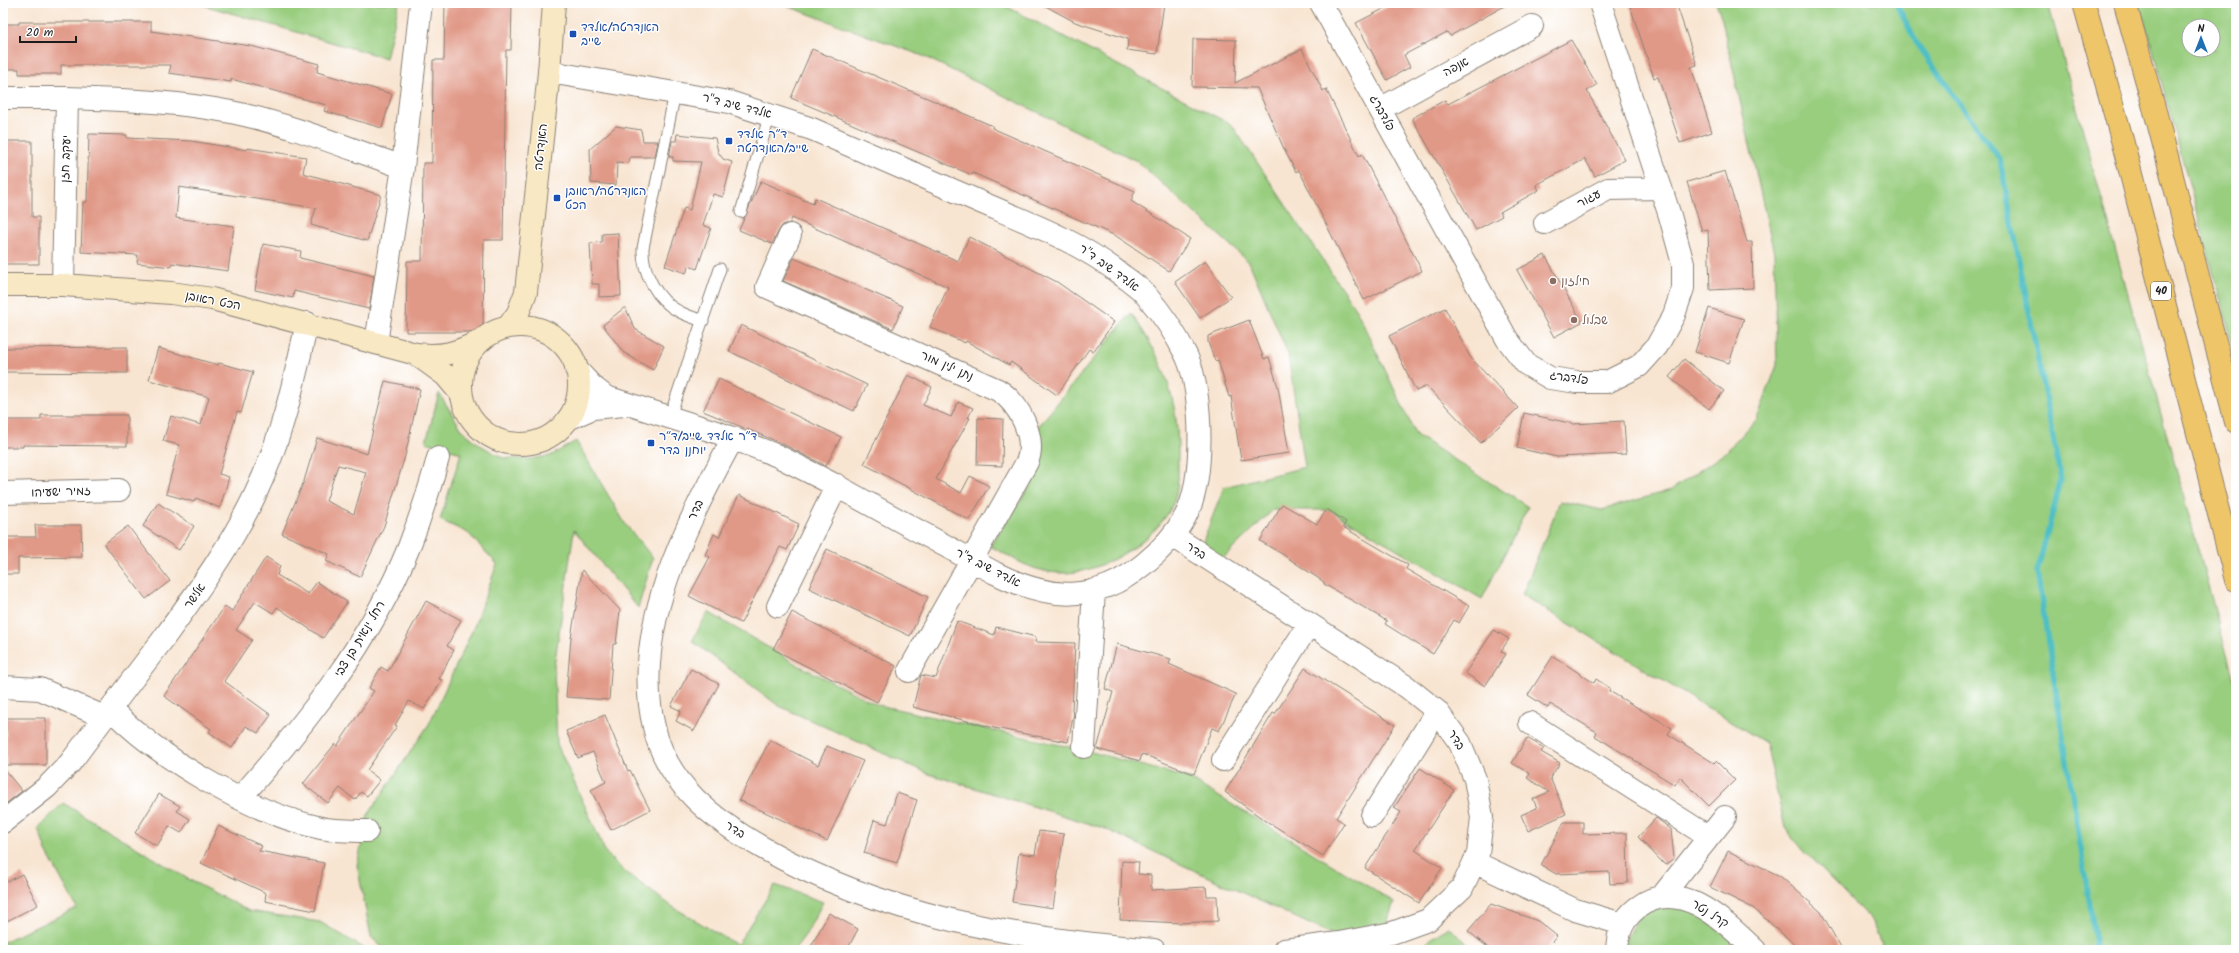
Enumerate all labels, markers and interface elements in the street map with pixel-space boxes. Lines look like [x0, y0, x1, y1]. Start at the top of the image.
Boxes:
scale bar [20, 18, 76, 44]
place label: האנדרטה/אלדד שייב [581, 18, 659, 51]
north arrow [2181, 18, 2221, 58]
text: N [2198, 20, 2205, 38]
text: 20 m [26, 23, 54, 42]
marker: האנדרטה/אלדד שייב [568, 29, 578, 39]
street label: אנפה [1439, 52, 1473, 82]
street label: אלדד שיב ד"ר [700, 88, 774, 124]
street label: פלדברג [1364, 91, 1400, 135]
street label: האנדרטה [529, 123, 553, 171]
place label: ד״ר אלדד שייב/האנדרטה [737, 125, 809, 158]
street label: יעקב חזן [56, 135, 76, 183]
marker: ד״ר אלדד שייב/האנדרטה [724, 136, 734, 146]
place label: האנדרטה/ראובן הכט [565, 182, 646, 215]
street label: עגור [1574, 185, 1604, 213]
marker: האנדרטה/ראובן הכט [552, 193, 562, 203]
street label: אלדד שיב ד"ר [1075, 239, 1144, 297]
place label: חילזון [1561, 272, 1590, 291]
marker: חילזון [1548, 276, 1558, 286]
road number: 40 [2151, 282, 2171, 300]
street label: הכט ראובן [184, 286, 242, 316]
place label: שבלול [1582, 311, 1608, 330]
marker: שבלול [1569, 315, 1579, 325]
street label: נתן ילין מור [917, 346, 977, 386]
street label: פלדברג [1548, 366, 1590, 390]
place label: ד״ר אלדד שייב/ד״ר יוחנן בדר [659, 427, 757, 460]
marker: ד״ר אלדד שייב/ד״ר יוחנן בדר [646, 438, 656, 448]
street label: זמיר ישעיהו [31, 481, 91, 503]
street label: בדר [683, 497, 709, 523]
street label: בדר [1182, 537, 1210, 565]
street label: אלדד שיב ד"ר [952, 543, 1024, 593]
street label: אלישר [179, 579, 211, 613]
street label: רחל ינאית בן צבי [330, 597, 390, 681]
street label: בדר [1442, 726, 1470, 754]
street label: בדר [721, 816, 749, 844]
street label: קרל נטר [1687, 895, 1733, 933]

